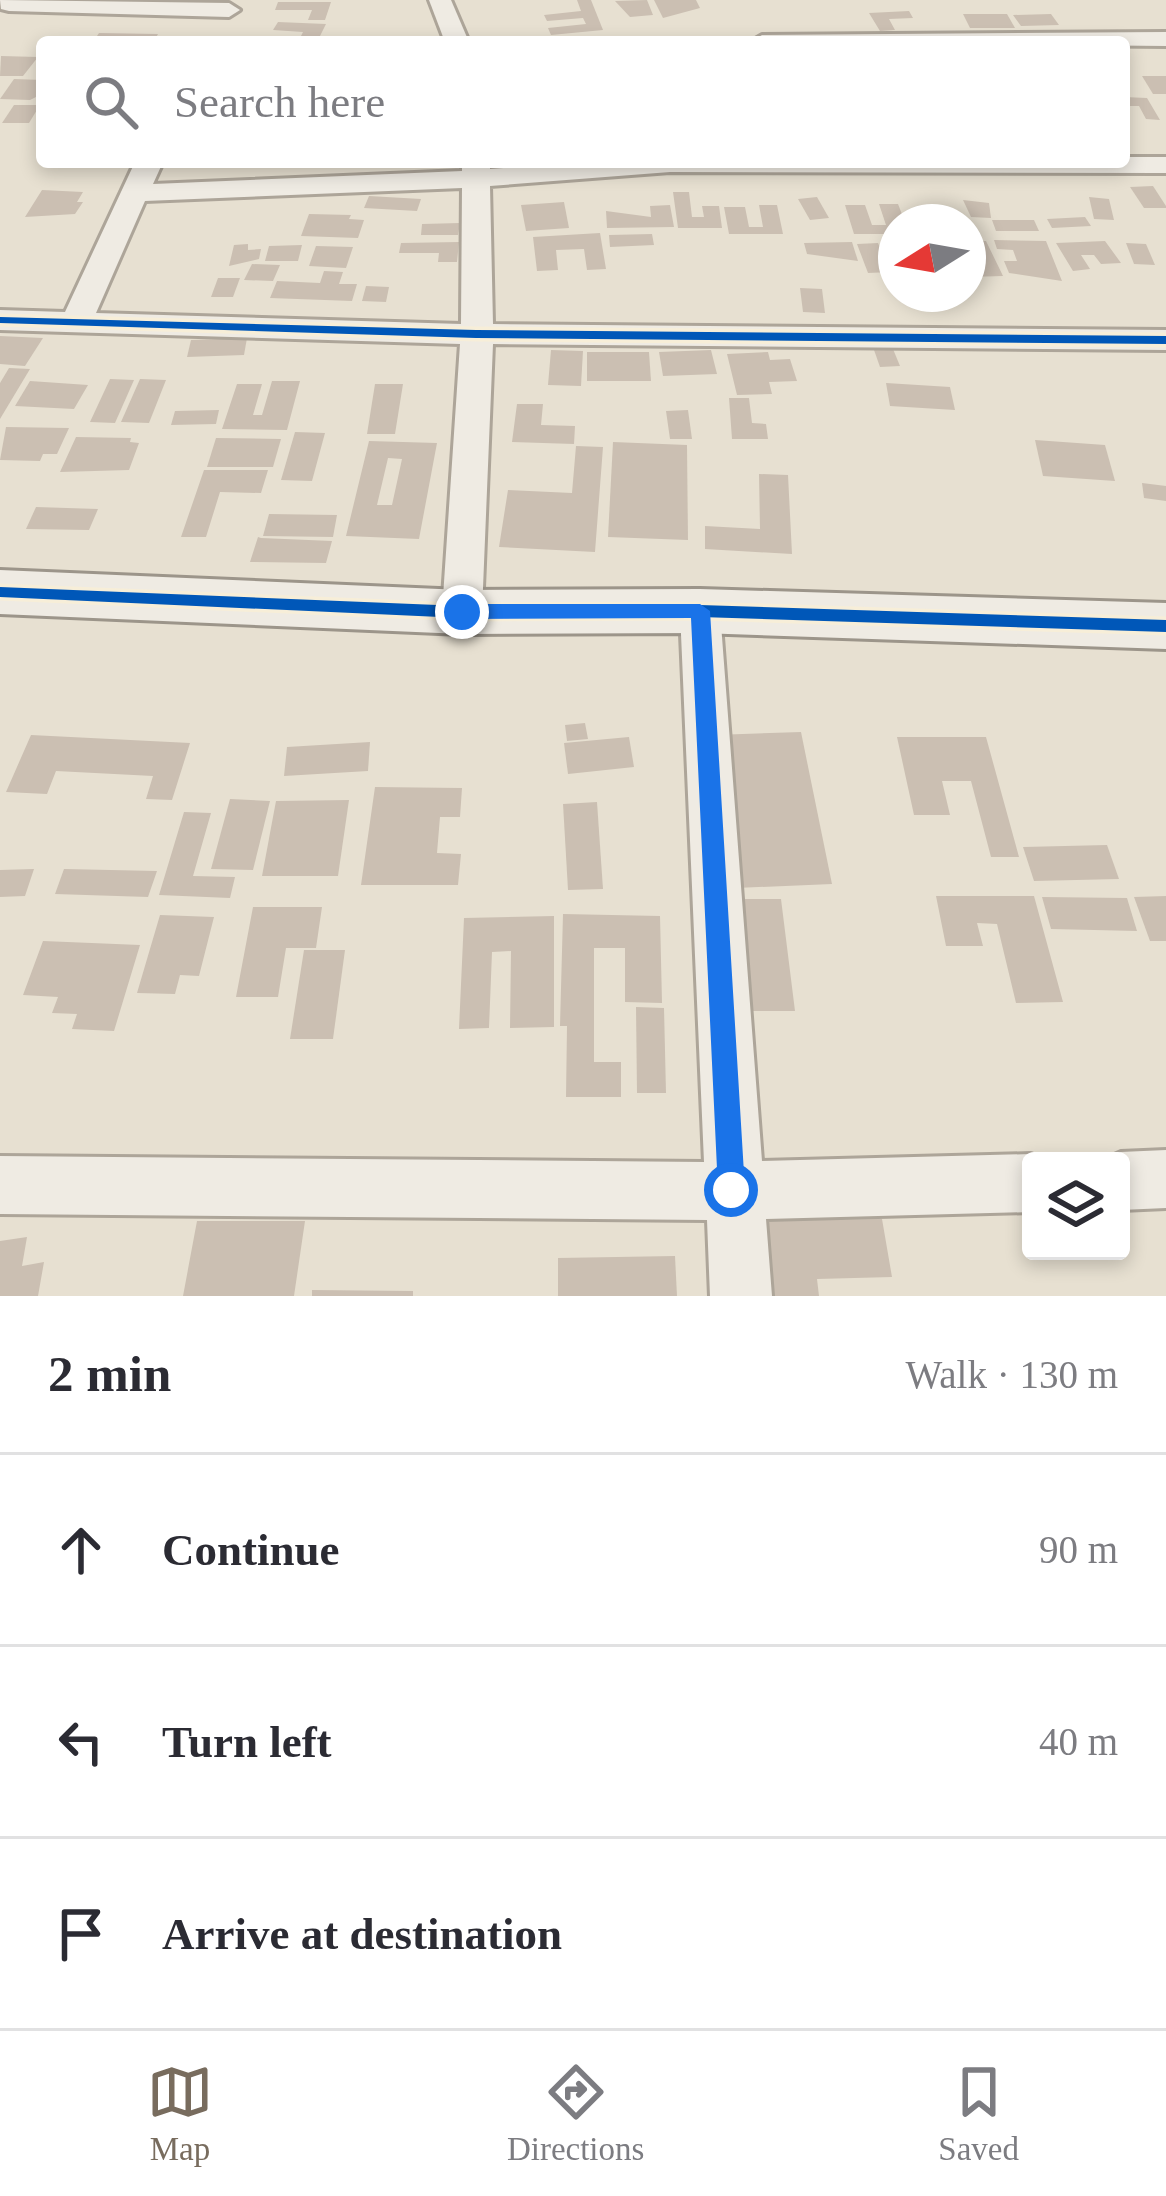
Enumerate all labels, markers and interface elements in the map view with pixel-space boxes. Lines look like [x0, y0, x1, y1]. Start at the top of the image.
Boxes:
search box [36, 36, 1130, 168]
icon: search [78, 69, 144, 135]
text: Search here [174, 77, 385, 127]
north arrow [878, 204, 986, 312]
route end [435, 585, 489, 639]
map controls [1022, 1152, 1130, 1260]
button: layers [1022, 1152, 1130, 1260]
route start [704, 1163, 758, 1217]
text: 2 min [48, 1346, 171, 1402]
text: Walk · 130 m [906, 1353, 1118, 1396]
icon: ahead [48, 1517, 114, 1583]
text: Continue [162, 1525, 340, 1575]
text: 90 m [1039, 1528, 1118, 1571]
icon: left [48, 1709, 114, 1775]
text: Turn left [162, 1717, 332, 1767]
text: 40 m [1039, 1720, 1118, 1763]
icon: arrive [48, 1901, 114, 1967]
text: Arrive at destination [162, 1909, 562, 1959]
tab: Map [147, 2059, 213, 2168]
tab: Directions [507, 2059, 644, 2168]
tab: Saved [938, 2059, 1019, 2168]

